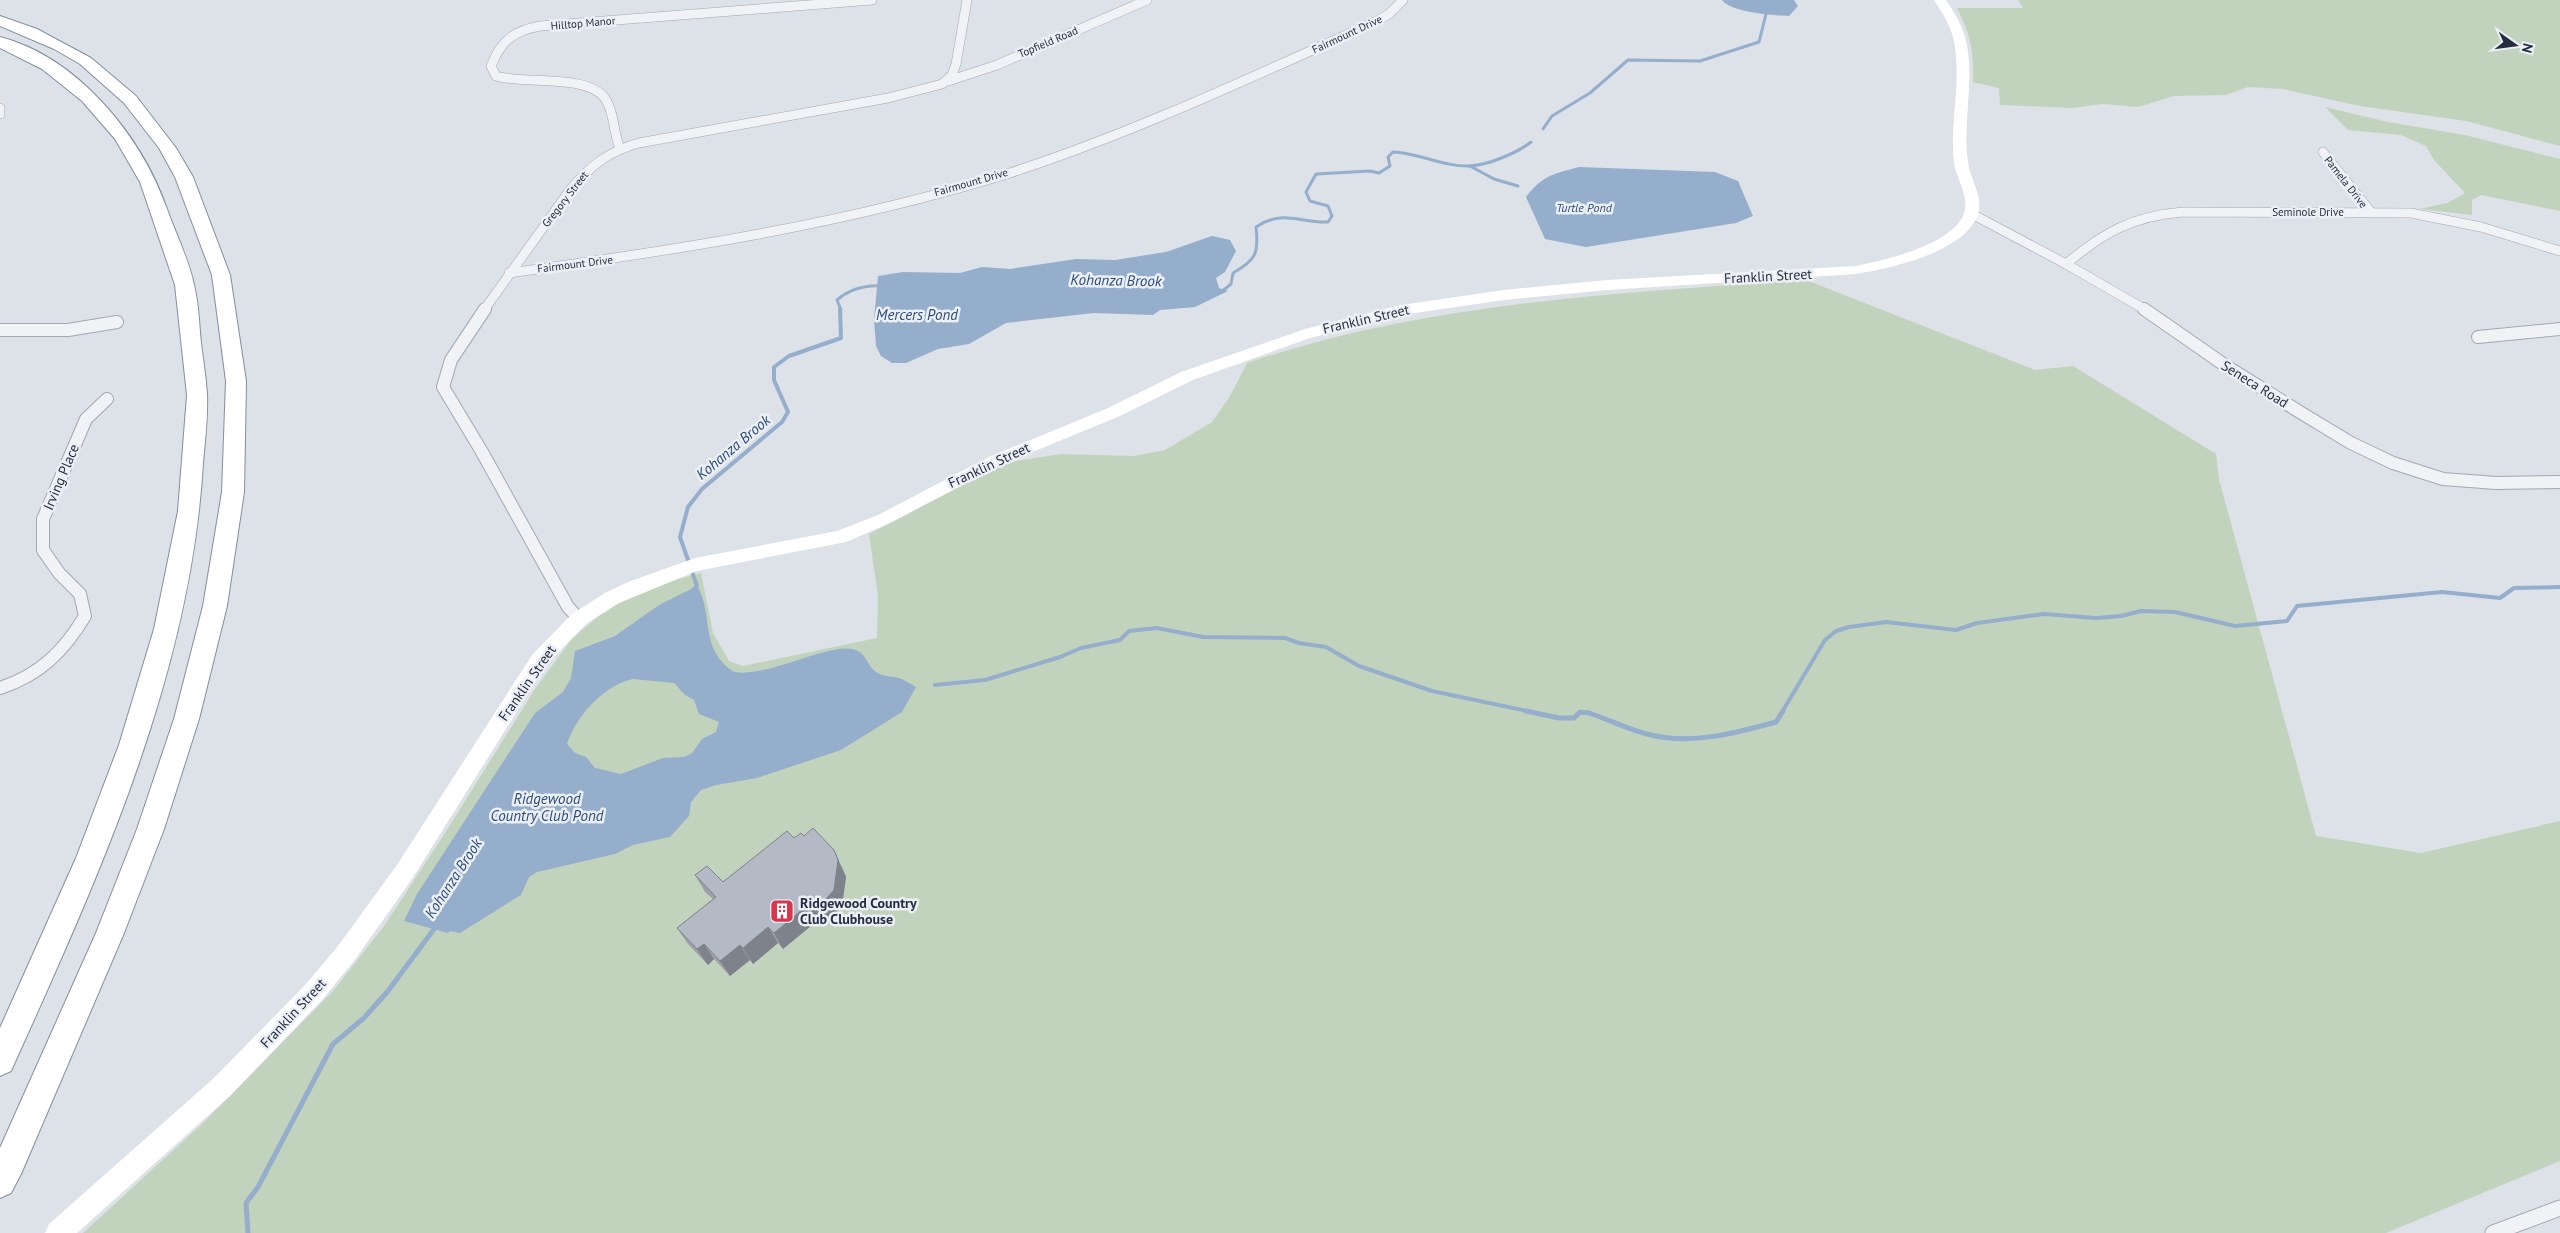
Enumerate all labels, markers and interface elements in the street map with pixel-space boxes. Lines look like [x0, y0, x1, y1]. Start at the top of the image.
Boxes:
street label: Fairmount Drive [1310, 11, 1385, 56]
street label: Hilltop Manor [550, 13, 616, 33]
north arrow [2490, 20, 2540, 70]
street label: Topfield Road [1016, 23, 1080, 61]
text: N [2518, 42, 2537, 55]
street label: Pamela Drive [2321, 153, 2371, 211]
street label: Fairmount Drive [933, 165, 1010, 199]
street label: Gregory Street [539, 168, 591, 230]
water label: Turtle Pond [1556, 200, 1613, 215]
street label: Seminole Drive [2272, 205, 2344, 219]
street label: Fairmount Drive [536, 252, 614, 276]
street label: Franklin Street [1723, 265, 1813, 287]
water label: Kohanza Brook [1070, 270, 1163, 290]
street label: Franklin Street [1321, 300, 1411, 338]
water label: Mercers Pond [876, 305, 958, 324]
street label: Seneca Road [2218, 356, 2292, 412]
water label: Kohanza Brook [692, 410, 775, 484]
street label: Franklin Street [945, 438, 1033, 492]
street label: Irving Place [39, 441, 83, 513]
street label: Franklin Street [494, 641, 560, 724]
water label: Ridgewood Country Club Pond [491, 789, 604, 825]
water label: Kohanza Brook [420, 834, 486, 921]
place label: Ridgewood Country Club Clubhouse [800, 894, 917, 928]
building icon: Ridgewood Country Club Clubhouse [769, 898, 795, 924]
street label: Franklin Street [256, 974, 330, 1051]

